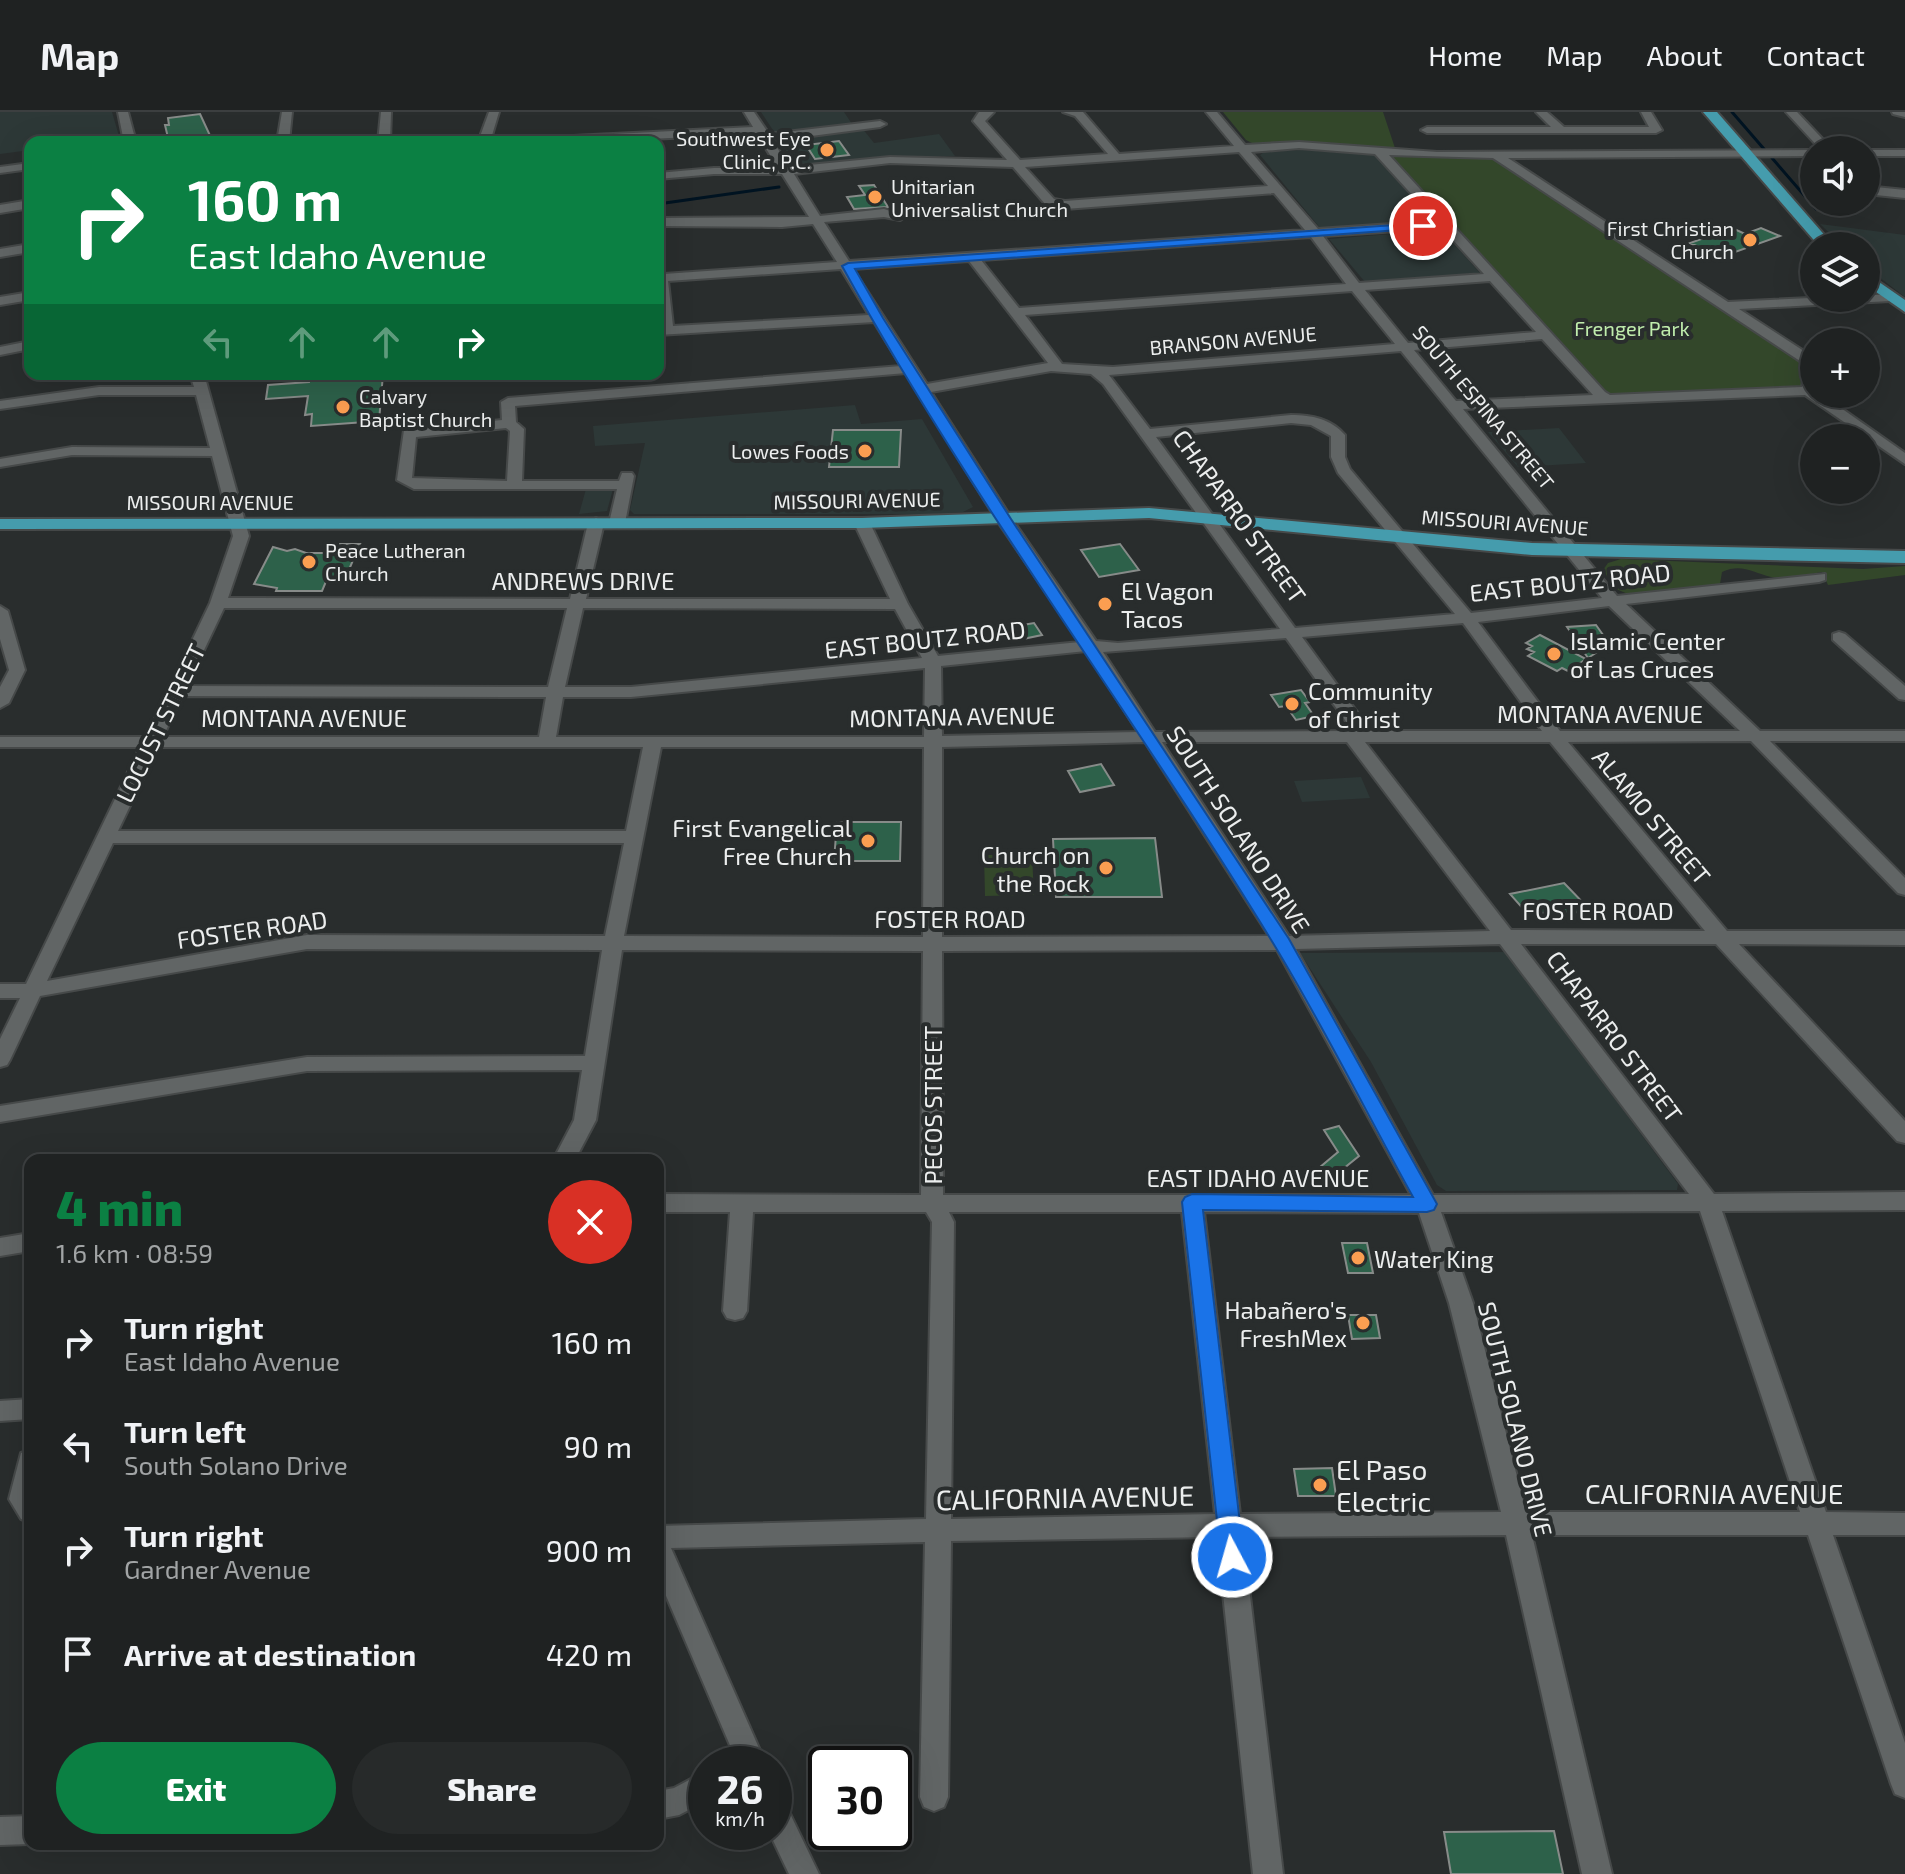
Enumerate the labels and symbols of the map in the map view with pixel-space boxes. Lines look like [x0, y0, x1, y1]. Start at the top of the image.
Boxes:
place label: Southwest Eye Clinic, P.C. [676, 126, 811, 173]
marker: Southwest Eye Clinic, P.C. [818, 141, 836, 159]
place label: Unitarian Universalist Church [891, 174, 1068, 221]
marker: Unitarian Universalist Church [866, 188, 884, 206]
pin [1389, 192, 1457, 260]
place label: First Christian Church [1607, 216, 1734, 263]
marker: First Christian Church [1741, 231, 1759, 249]
park label: Frenger Park [1574, 316, 1690, 340]
street label: SOUTH ESPINA STREET [1408, 320, 1560, 494]
street label: BRANSON AVENUE [1148, 321, 1318, 359]
place label: Calvary Baptist Church [359, 384, 492, 431]
marker: Calvary Baptist Church [334, 398, 352, 416]
street label: CHAPARRO STREET [1167, 424, 1313, 608]
place label: Lowes Foods [731, 439, 849, 463]
marker: Lowes Foods [856, 442, 874, 460]
street label: MISSOURI AVENUE [773, 487, 941, 513]
street label: MISSOURI AVENUE [126, 490, 294, 514]
street label: MISSOURI AVENUE [1421, 504, 1589, 540]
place label: Peace Lutheran Church [325, 538, 466, 585]
marker: Peace Lutheran Church [300, 553, 318, 571]
street label: EAST BOUTZ ROAD [1468, 557, 1672, 607]
street label: ANDREWS DRIVE [492, 566, 674, 595]
place label: El Vagon Tacos [1121, 576, 1214, 633]
marker: El Vagon Tacos [1096, 595, 1114, 613]
street label: EAST BOUTZ ROAD [823, 614, 1027, 664]
place label: Islamic Center of Las Cruces [1570, 626, 1725, 683]
street label: LOCUST STREET [109, 639, 211, 807]
marker: Islamic Center of Las Cruces [1545, 645, 1563, 663]
place label: Community of Christ [1308, 676, 1433, 733]
marker: Community of Christ [1283, 695, 1301, 713]
street label: MONTANA AVENUE [1497, 699, 1703, 728]
street label: MONTANA AVENUE [849, 700, 1055, 732]
street label: MONTANA AVENUE [201, 703, 407, 732]
street label: SOUTH SOLANO DRIVE [1161, 720, 1317, 938]
street label: ALAMO STREET [1587, 742, 1717, 890]
place label: First Evangelical Free Church [672, 813, 852, 870]
marker: First Evangelical Free Church [859, 832, 877, 850]
place label: Church on the Rock [981, 840, 1090, 897]
marker: Church on the Rock [1097, 859, 1115, 877]
street label: FOSTER ROAD [1522, 896, 1674, 925]
street label: FOSTER ROAD [175, 904, 329, 954]
street label: FOSTER ROAD [874, 904, 1026, 933]
street label: CHAPARRO STREET [1541, 945, 1689, 1127]
street label: PECOS STREET [918, 1026, 947, 1184]
street label: EAST IDAHO AVENUE [1147, 1163, 1369, 1192]
place label: Water King [1374, 1244, 1494, 1273]
marker: Water King [1349, 1249, 1367, 1267]
place label: Habañero's FreshMex [1224, 1295, 1347, 1352]
street label: SOUTH SOLANO DRIVE [1473, 1299, 1559, 1539]
marker: Habañero's FreshMex [1354, 1314, 1372, 1332]
place label: El Paso Electric [1336, 1452, 1431, 1518]
marker: El Paso Electric [1311, 1476, 1329, 1494]
street label: CALIFORNIA AVENUE [1585, 1476, 1843, 1510]
street label: CALIFORNIA AVENUE [935, 1478, 1195, 1516]
position arrow [1190, 1515, 1274, 1599]
speed limit sign: 30 [808, 1746, 912, 1850]

